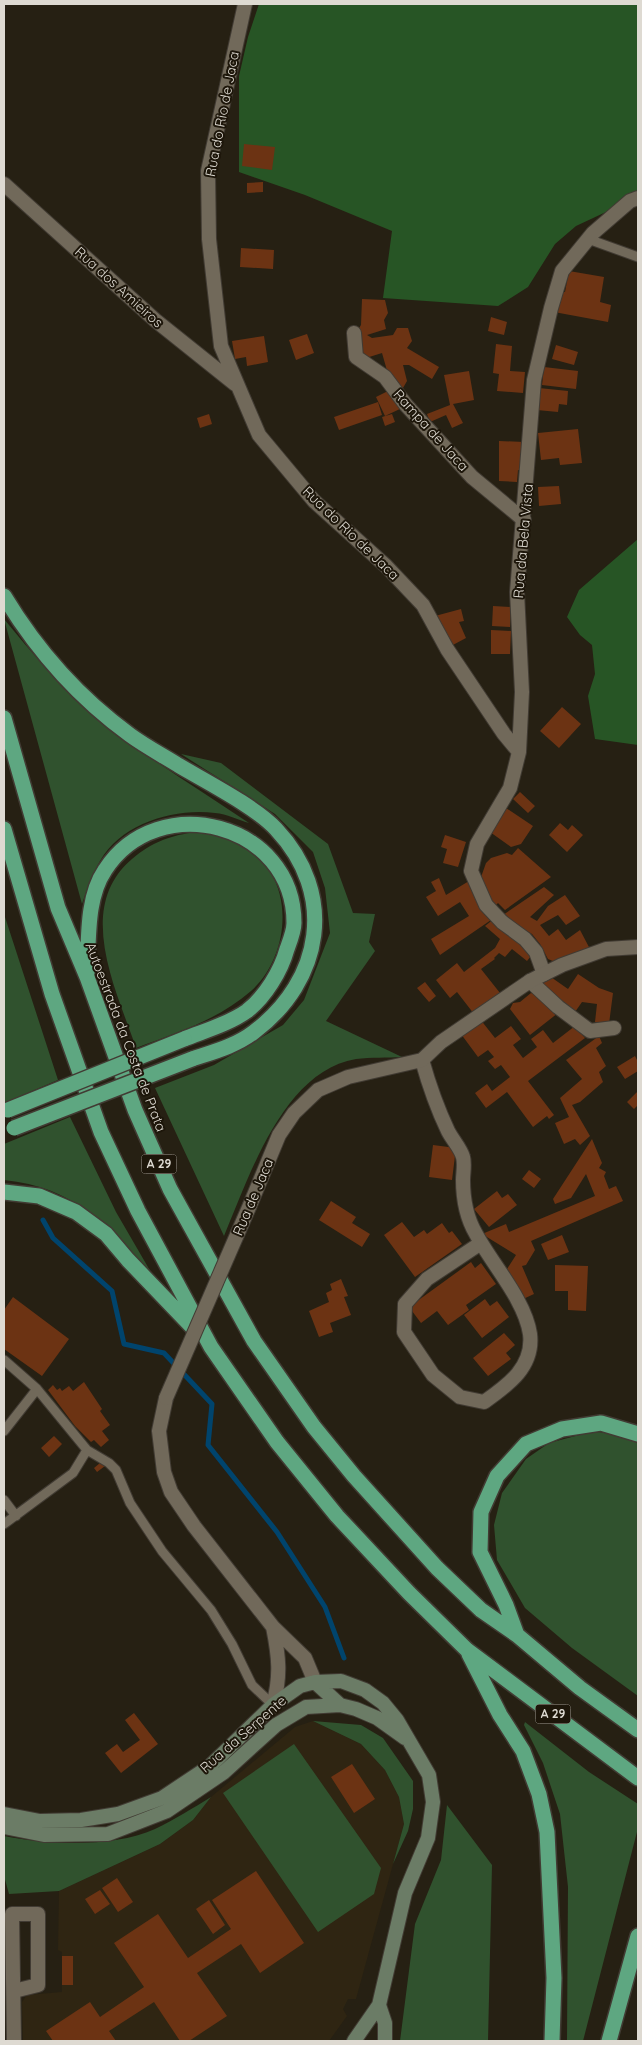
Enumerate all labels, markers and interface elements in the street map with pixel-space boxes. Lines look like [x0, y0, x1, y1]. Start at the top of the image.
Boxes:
street label: Rua do Rio de Jaca [201, 50, 243, 178]
street label: Rua dos Amieiros [71, 243, 167, 331]
street label: Rampa de Jaca [390, 385, 472, 475]
street label: Rua do Rio de Jaca [299, 482, 403, 584]
street label: Rua da Bela Vista [509, 483, 537, 599]
street label: Autoestrada da Costa de Prata [82, 940, 170, 1134]
road number: A 29 [142, 1154, 176, 1174]
street label: Rua de Jaca [229, 1156, 277, 1238]
street label: Rua da Serpente [196, 1692, 290, 1776]
road number: A 29 [536, 1705, 570, 1724]

